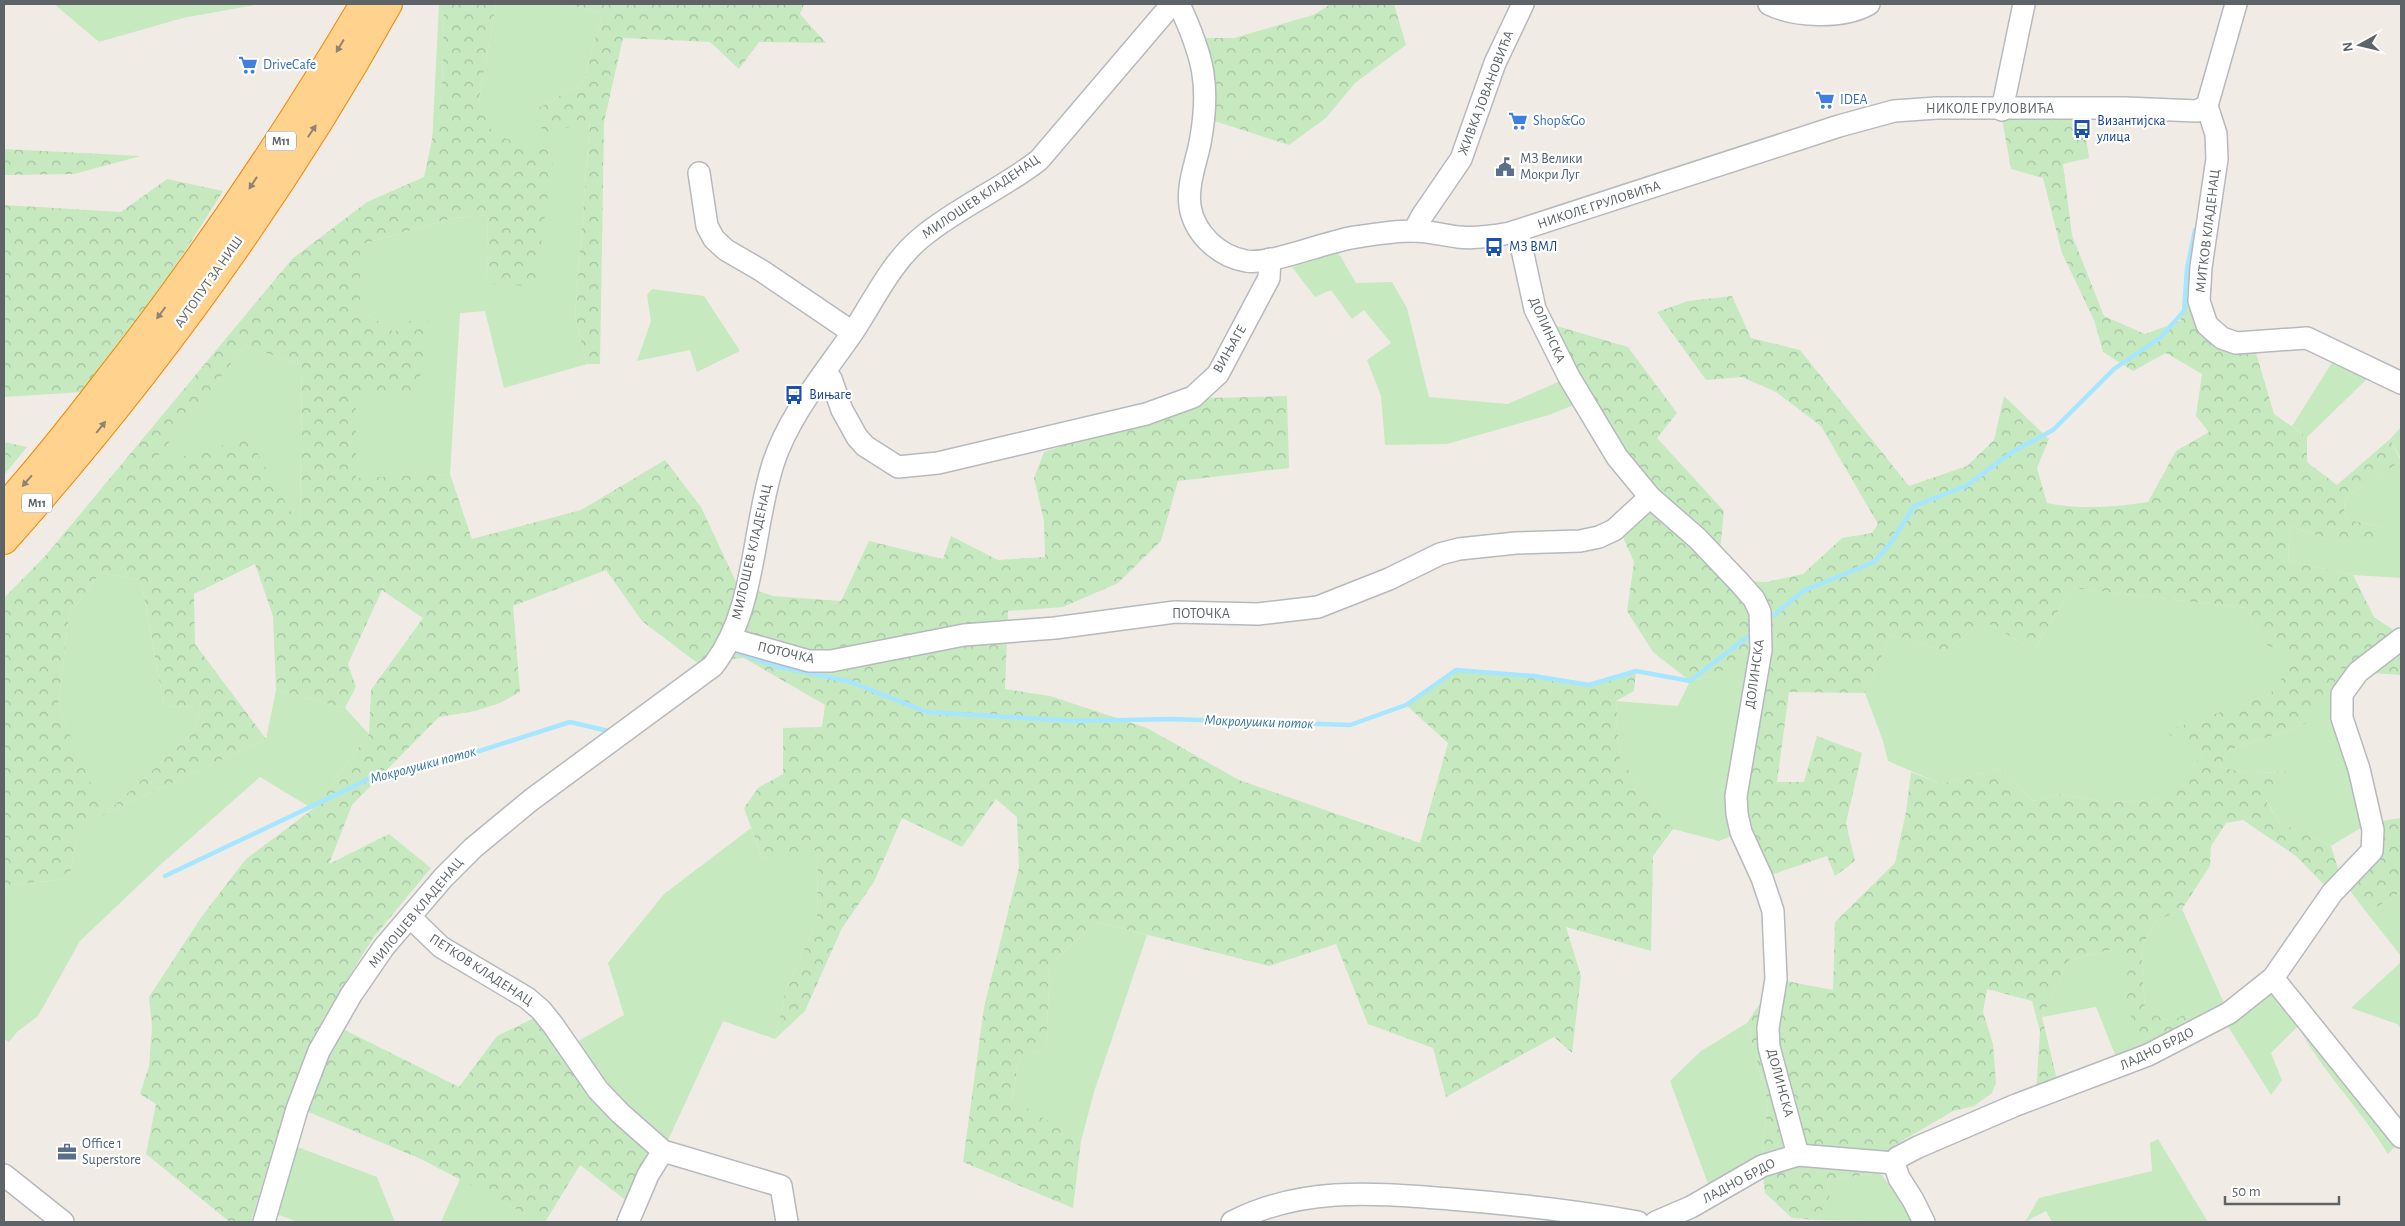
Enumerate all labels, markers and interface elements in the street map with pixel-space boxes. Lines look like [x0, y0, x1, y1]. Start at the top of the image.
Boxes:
north arrow [2335, 20, 2385, 70]
street label: ЖИВКА ЈОВАНОВИЋА [1456, 29, 1516, 157]
one-way arrow [335, 39, 344, 52]
text: N [2341, 41, 2356, 52]
supermarket icon: DriveCafe [237, 54, 259, 76]
place label: DriveCafe [263, 58, 316, 72]
supermarket icon: IDEA [1814, 89, 1836, 111]
place label: IDEA [1840, 93, 1868, 107]
street label: НИКОЛЕ ГРУЛОВИЋА [1926, 102, 2054, 116]
supermarket icon: Shop&Go [1507, 110, 1529, 132]
place label: Shop&Go [1533, 114, 1586, 128]
place label: Византијска улица [2096, 114, 2166, 144]
bus stop icon: Византијска улица [2071, 118, 2093, 140]
one-way arrow [307, 124, 317, 137]
road number: M11 [266, 132, 296, 150]
street label: МИЛОШЕВ КЛАДЕНАЦ [920, 152, 1043, 242]
place label: МЗ Велики Мокри Луг [1520, 152, 1583, 182]
public building icon: МЗ Велики Мокри Луг [1494, 156, 1516, 178]
street label: МИТКОВ КЛАДЕНАЦ [2193, 168, 2223, 294]
one-way arrow [249, 177, 258, 190]
street label: НИКОЛЕ ГРУЛОВИЋА [1536, 178, 1662, 232]
street label: АУТОПУТ ЗА НИШ [172, 234, 246, 330]
bus stop icon: МЗ ВМЛ [1483, 236, 1505, 258]
place label: МЗ ВМЛ [1509, 240, 1558, 254]
street label: ДОЛИНСКА [1526, 295, 1568, 365]
one-way arrow [156, 306, 166, 320]
street label: ВИЊАГЕ [1211, 322, 1249, 376]
bus stop icon: Вињаге [783, 384, 805, 406]
place label: Вињаге [809, 388, 851, 402]
one-way arrow [95, 420, 106, 433]
one-way arrow [22, 475, 33, 487]
street label: МИЛОШЕВ КЛАДЕНАЦ [730, 483, 774, 621]
road number: M11 [22, 493, 52, 512]
street label: ПОТОЧКА [1172, 607, 1230, 621]
street label: ДОЛИНСКА [1743, 638, 1767, 710]
street label: ПОТОЧКА [756, 640, 816, 666]
water label: Мокролушки поток [1204, 713, 1315, 731]
water label: Мокролушки поток [368, 743, 478, 786]
street label: МИЛОШЕВ КЛАДЕНАЦ [366, 855, 466, 971]
street label: ПЕТКОВ КЛАДЕНАЦ [427, 932, 535, 1009]
street label: ЛАДНО БРДО [2118, 1025, 2196, 1073]
street label: ДОЛИНСКА [1764, 1047, 1796, 1119]
place label: Office 1 Superstore [82, 1137, 141, 1167]
office icon: Office 1 Superstore [56, 1141, 78, 1163]
street label: ЛАДНО БРДО [1700, 1156, 1778, 1206]
scale bar [2225, 1174, 2339, 1206]
text: 50 m [2232, 1184, 2261, 1199]

